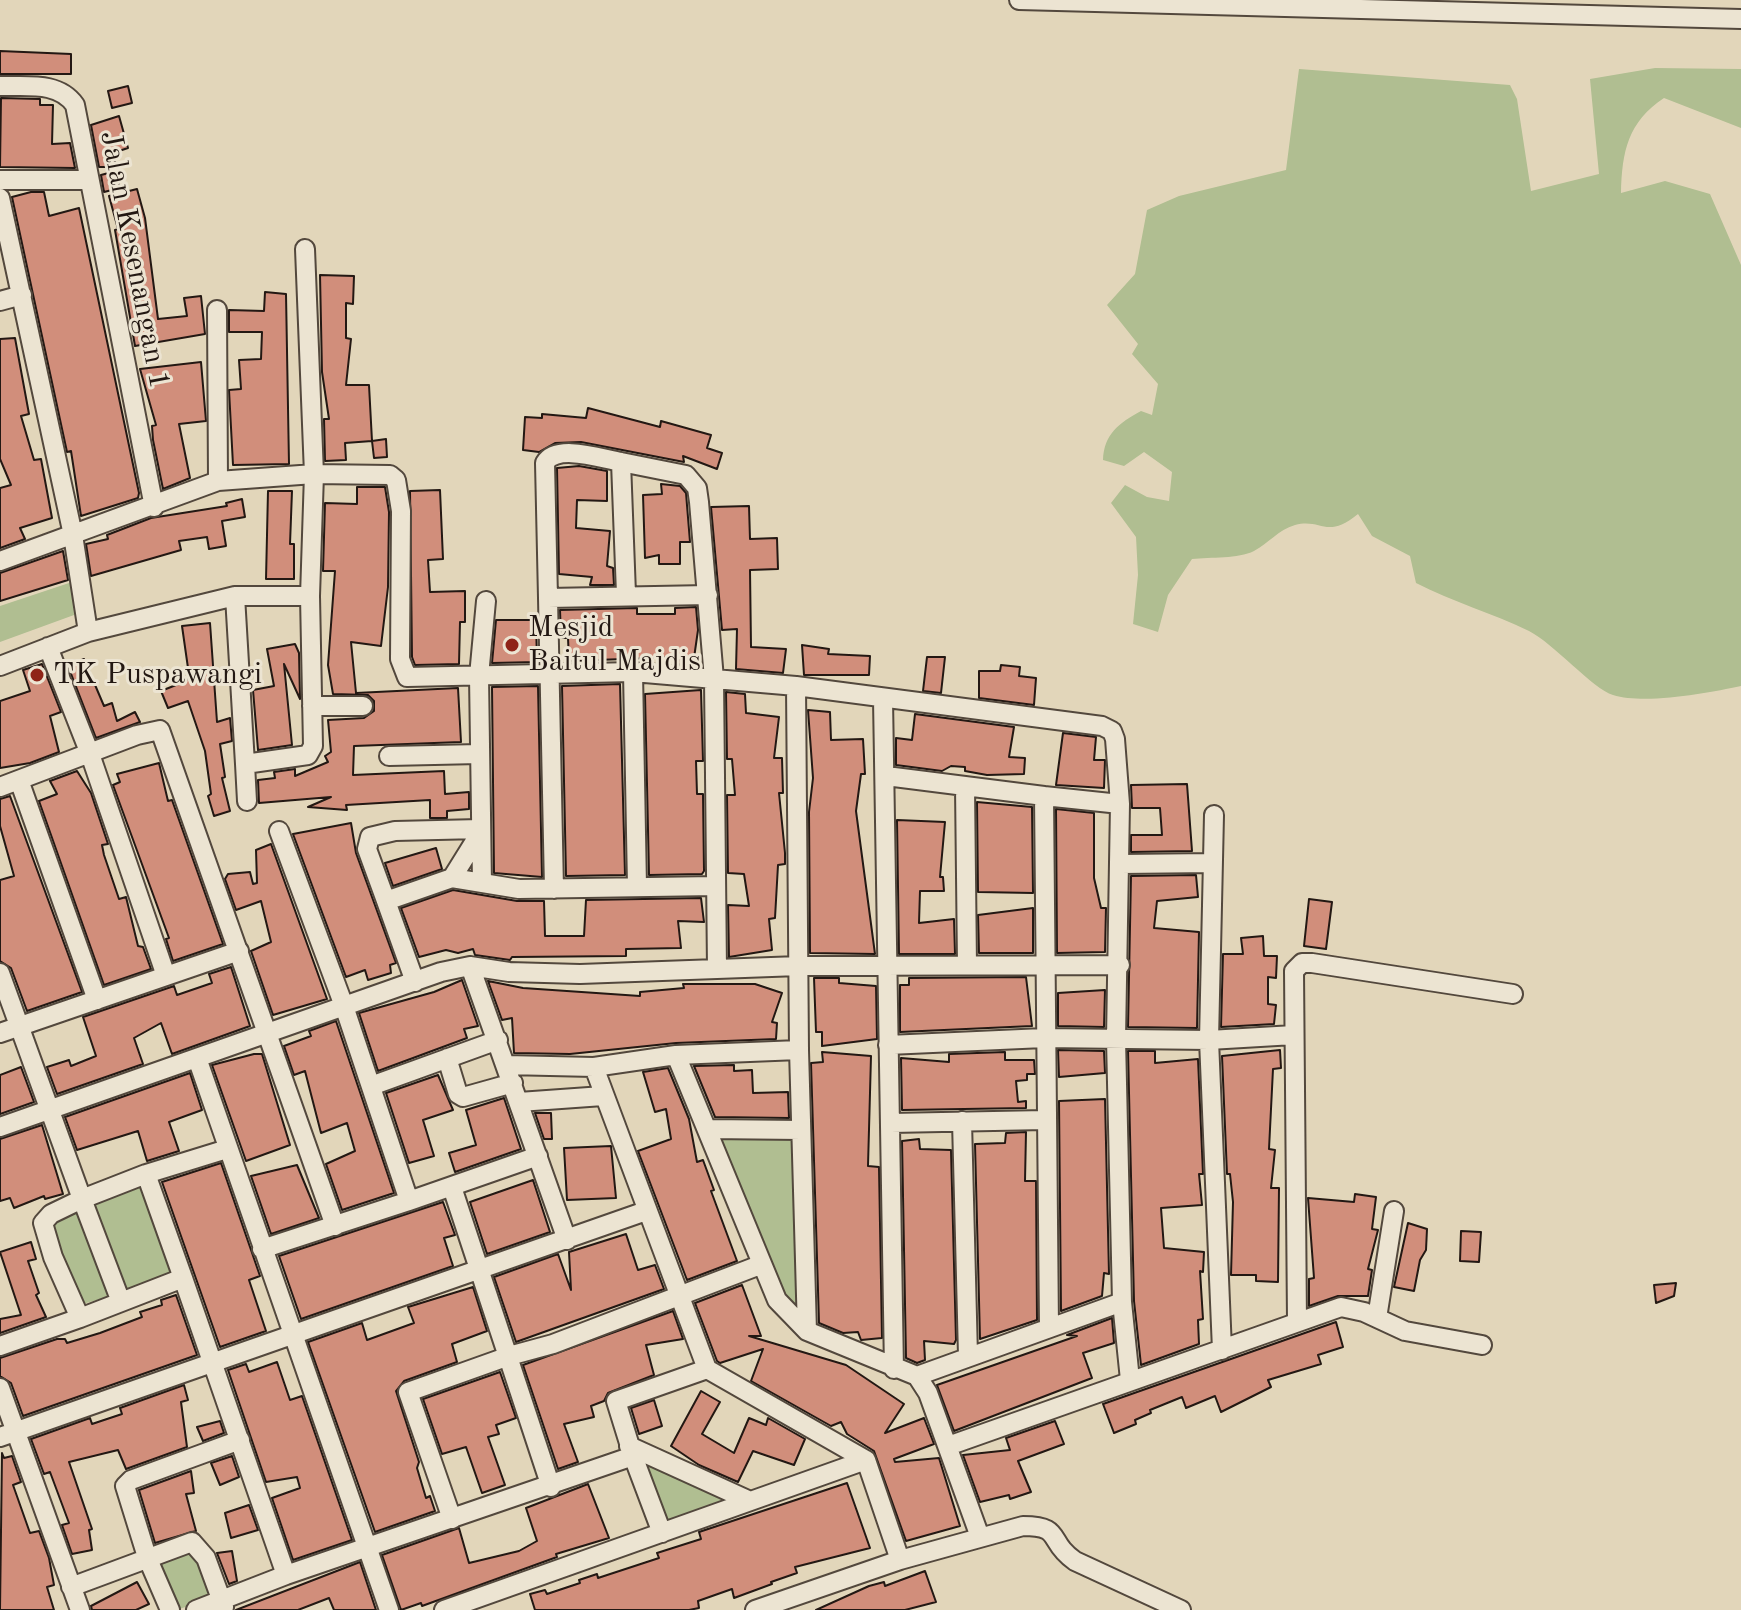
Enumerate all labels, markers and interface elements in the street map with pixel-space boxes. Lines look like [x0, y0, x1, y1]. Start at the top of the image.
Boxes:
street label: Jalan Kesenangan 1 [91, 128, 177, 392]
place label: Mesjid Baitul Majdis [528, 610, 701, 680]
marker: Mesjid Baitul Majdis [503, 636, 521, 654]
place label: TK Puspawangi [53, 657, 262, 693]
marker: TK Puspawangi [28, 666, 46, 684]

